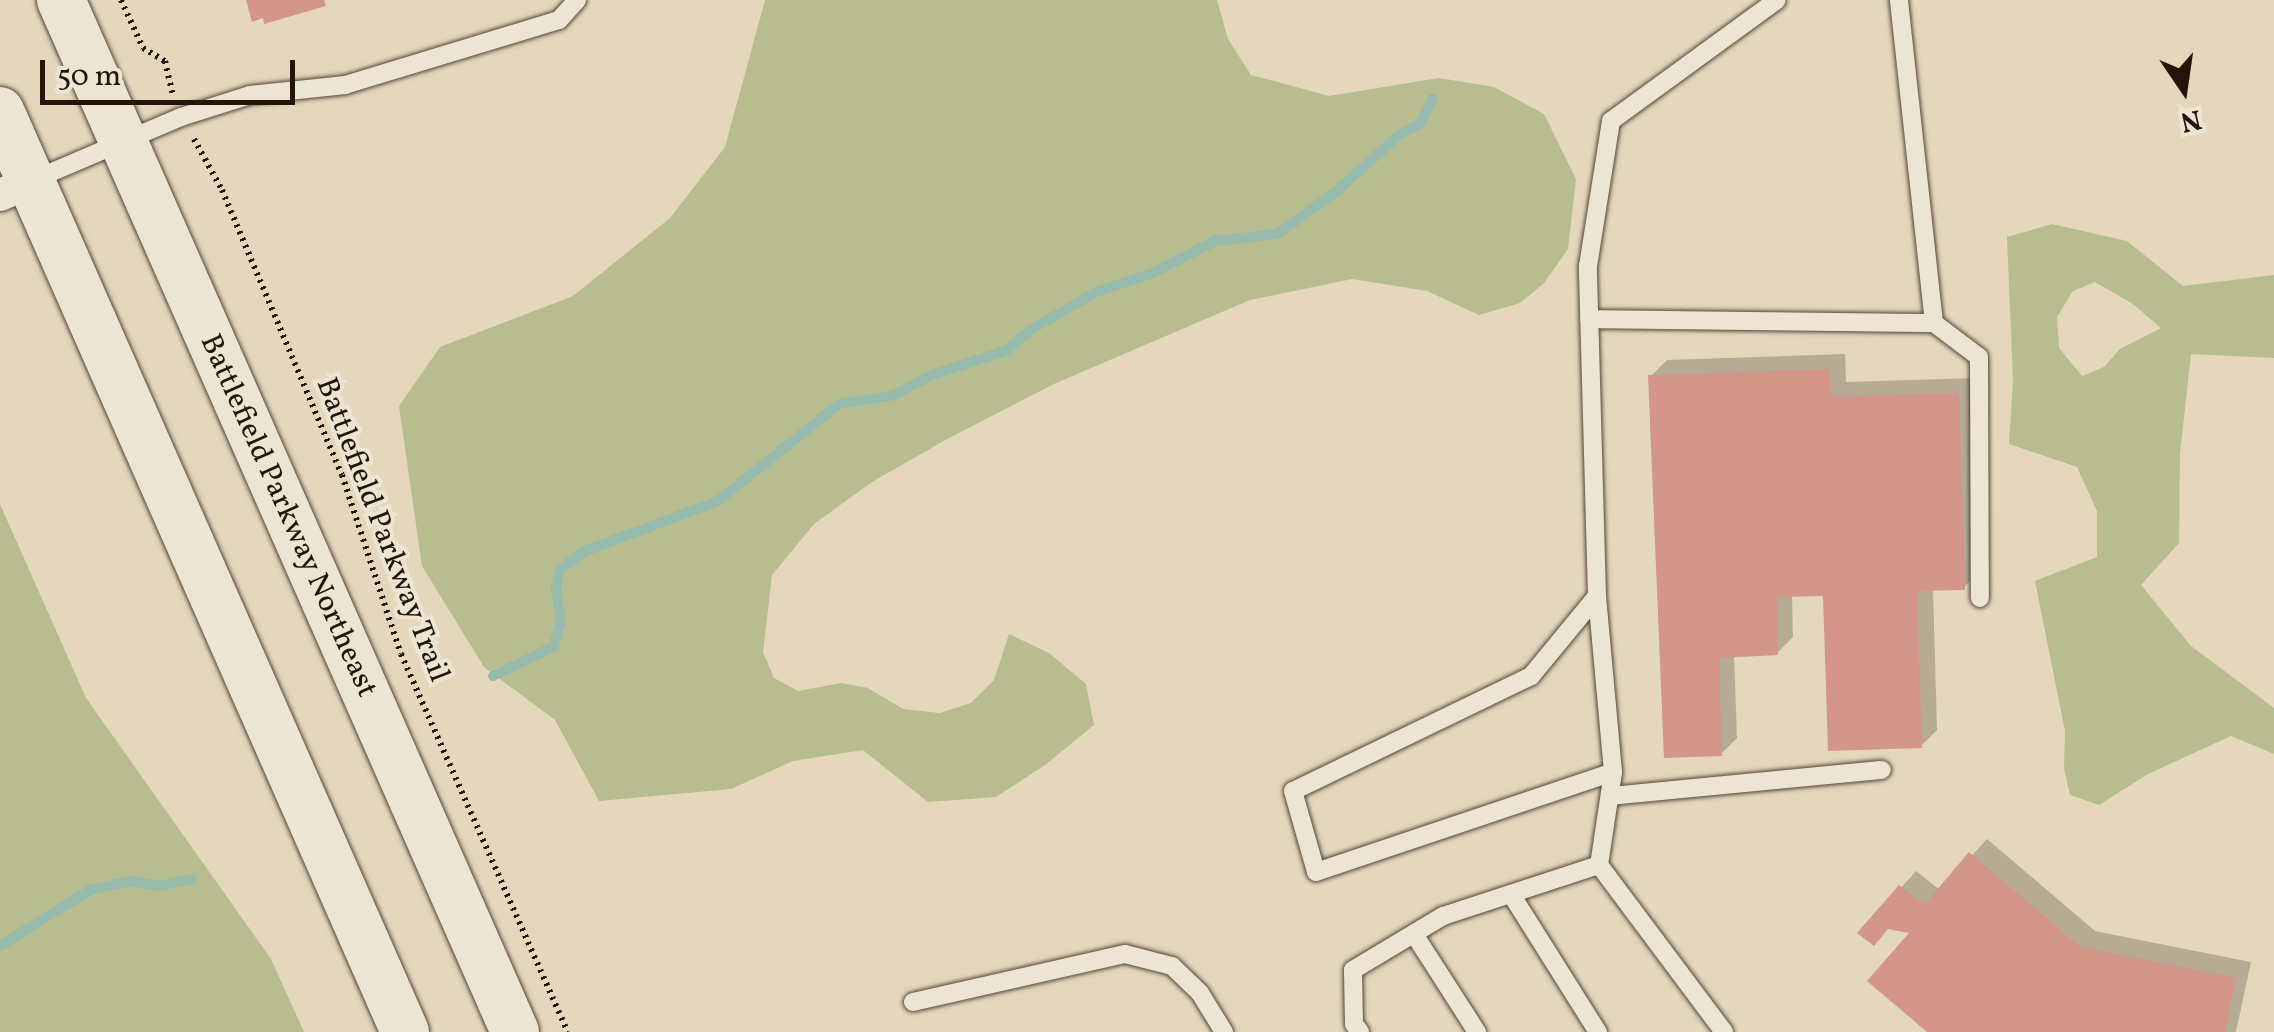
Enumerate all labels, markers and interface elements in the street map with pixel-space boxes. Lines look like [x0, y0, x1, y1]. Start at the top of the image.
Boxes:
scale bar [45, 40, 300, 102]
north arrow [2134, 40, 2234, 140]
text: 50 m [57, 56, 121, 98]
text: N [2177, 98, 2205, 141]
street label: Battlefield Parkway Northeast [191, 328, 385, 704]
street label: Battlefield Parkway Trail [307, 372, 457, 688]

